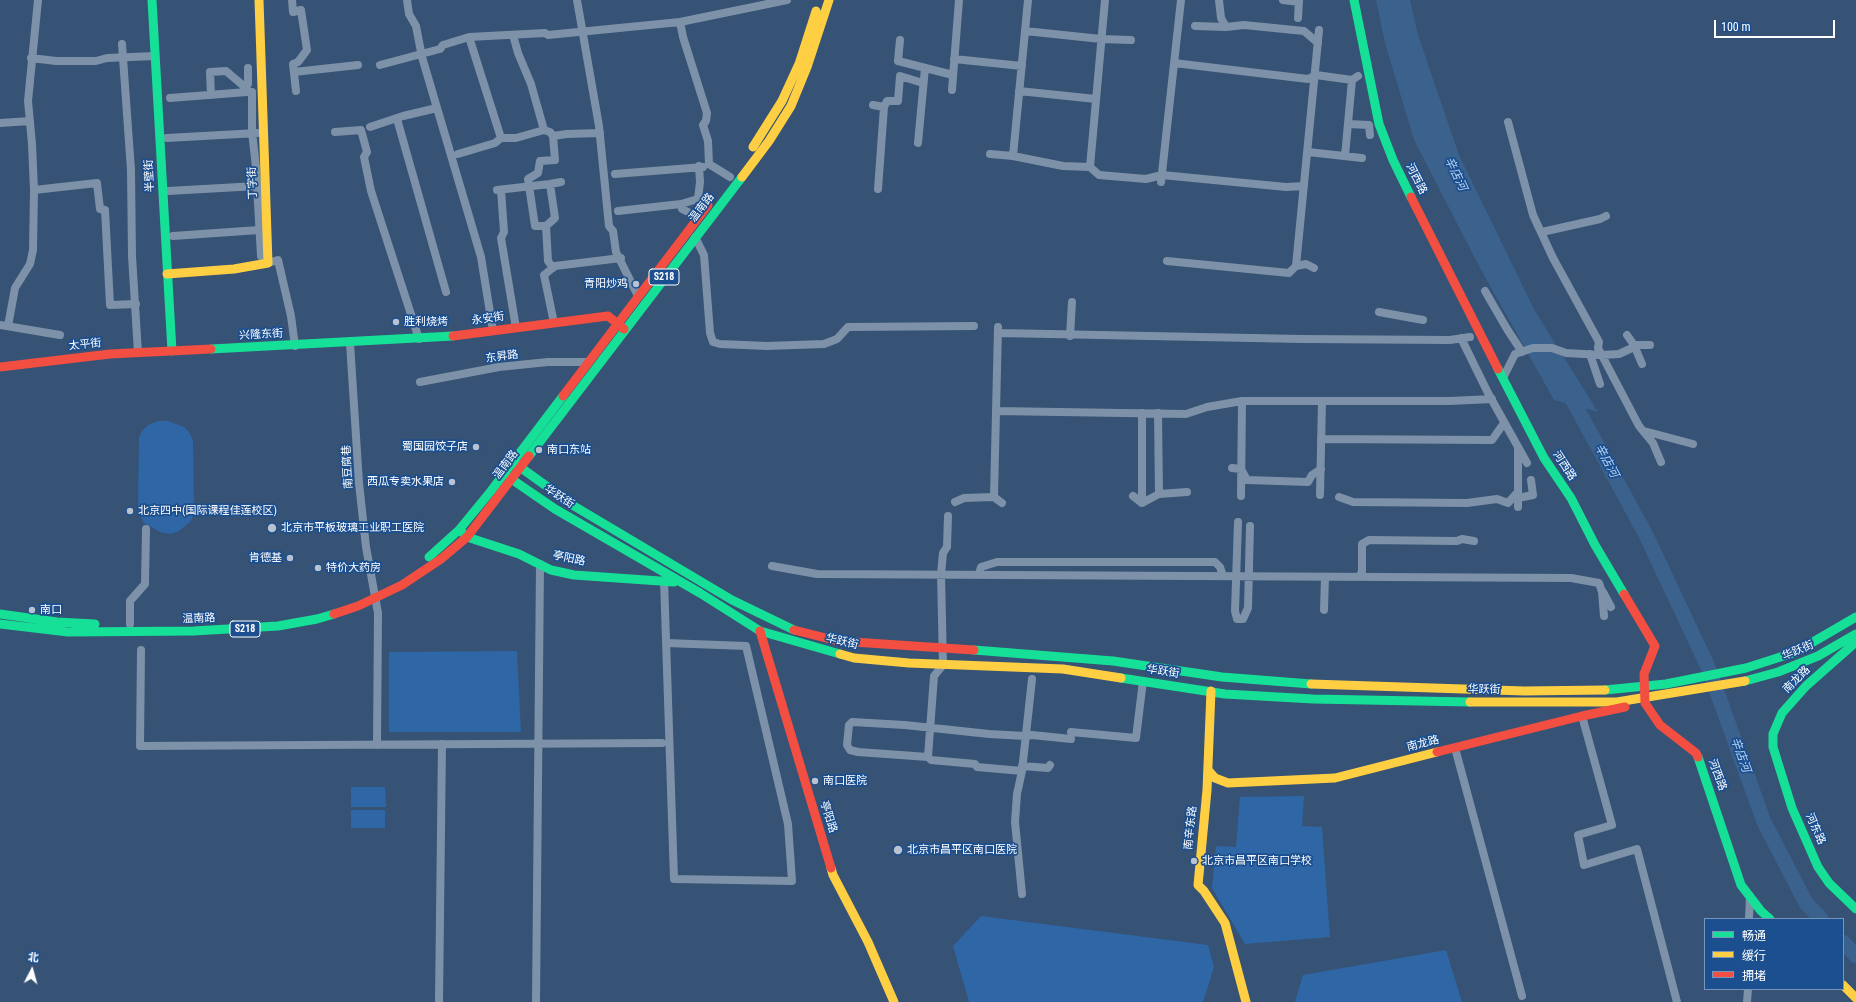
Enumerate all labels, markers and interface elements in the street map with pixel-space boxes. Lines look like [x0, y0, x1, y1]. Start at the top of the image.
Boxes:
scale bar [1716, 12, 1837, 38]
text: 100 m [1721, 20, 1751, 34]
water label: 辛店河 [1441, 155, 1469, 193]
street label: 半壁街 [143, 159, 157, 193]
street label: 河西路 [1403, 161, 1429, 197]
street label: 丁字街 [246, 166, 260, 200]
street label: 温南路 [687, 191, 717, 225]
road number: S218 [649, 269, 679, 285]
place label: 青阳炒鸡 [584, 277, 628, 291]
marker: 青阳炒鸡 [631, 279, 641, 289]
street label: 永安街 [471, 310, 505, 328]
place label: 胜利烧烤 [404, 315, 448, 329]
marker: 胜利烧烤 [391, 317, 401, 327]
street label: 兴隆东街 [239, 327, 283, 343]
street label: 太平街 [68, 337, 102, 353]
street label: 东昇路 [485, 348, 519, 366]
place label: 蜀国园饺子店 [402, 440, 468, 454]
marker: 蜀国园饺子店 [471, 442, 481, 452]
water label: 辛店河 [1591, 442, 1621, 480]
place label: 南口东站 [547, 443, 591, 457]
street label: 南豆腐巷 [340, 445, 356, 489]
marker: 南口东站 [534, 445, 544, 455]
street label: 温南路 [491, 448, 521, 482]
street label: 河西路 [1549, 449, 1579, 483]
place label: 西瓜专卖水果店 [367, 475, 444, 489]
marker: 西瓜专卖水果店 [447, 477, 457, 487]
street label: 华跃街 [542, 482, 576, 512]
place label: 北京四中(国际课程佳莲校区) [138, 504, 277, 518]
marker: 北京四中(国际课程佳莲校区) [125, 506, 135, 516]
place label: 北京市平板玻璃工业职工医院 [281, 521, 424, 535]
marker: 北京市平板玻璃工业职工医院 [266, 522, 278, 534]
street label: 亭阳路 [551, 549, 587, 569]
place label: 肯德基 [249, 551, 282, 565]
marker: 肯德基 [285, 553, 295, 563]
place label: 特价大药房 [326, 561, 381, 575]
marker: 特价大药房 [313, 563, 323, 573]
place label: 南口 [40, 603, 62, 617]
marker: 南口 [27, 605, 37, 615]
street label: 温南路 [182, 612, 216, 626]
road number: S218 [230, 621, 260, 637]
street label: 华跃街 [824, 632, 860, 652]
street label: 华跃街 [1780, 638, 1816, 664]
street label: 华跃街 [1146, 663, 1180, 681]
street label: 南龙路 [1781, 664, 1813, 696]
street label: 华跃街 [1467, 683, 1501, 697]
street label: 南龙路 [1405, 734, 1441, 754]
water label: 辛店河 [1727, 736, 1753, 774]
street label: 河西路 [1705, 757, 1729, 793]
place label: 南口医院 [823, 774, 867, 788]
marker: 南口医院 [810, 776, 820, 786]
street label: 亭阳路 [817, 799, 839, 835]
street label: 南辛东路 [1182, 805, 1200, 851]
street label: 河东路 [1802, 811, 1828, 847]
place label: 北京市昌平区南口医院 [907, 843, 1017, 857]
marker: 北京市昌平区南口医院 [892, 844, 904, 856]
place label: 北京市昌平区南口学校 [1202, 854, 1312, 868]
marker: 北京市昌平区南口学校 [1189, 856, 1199, 866]
legend [1704, 918, 1844, 990]
text: 畅通 [1742, 929, 1766, 943]
text: 缓行 [1742, 949, 1766, 963]
north arrow [12, 950, 52, 990]
text: 北 [27, 951, 39, 965]
text: 拥堵 [1742, 969, 1766, 983]

